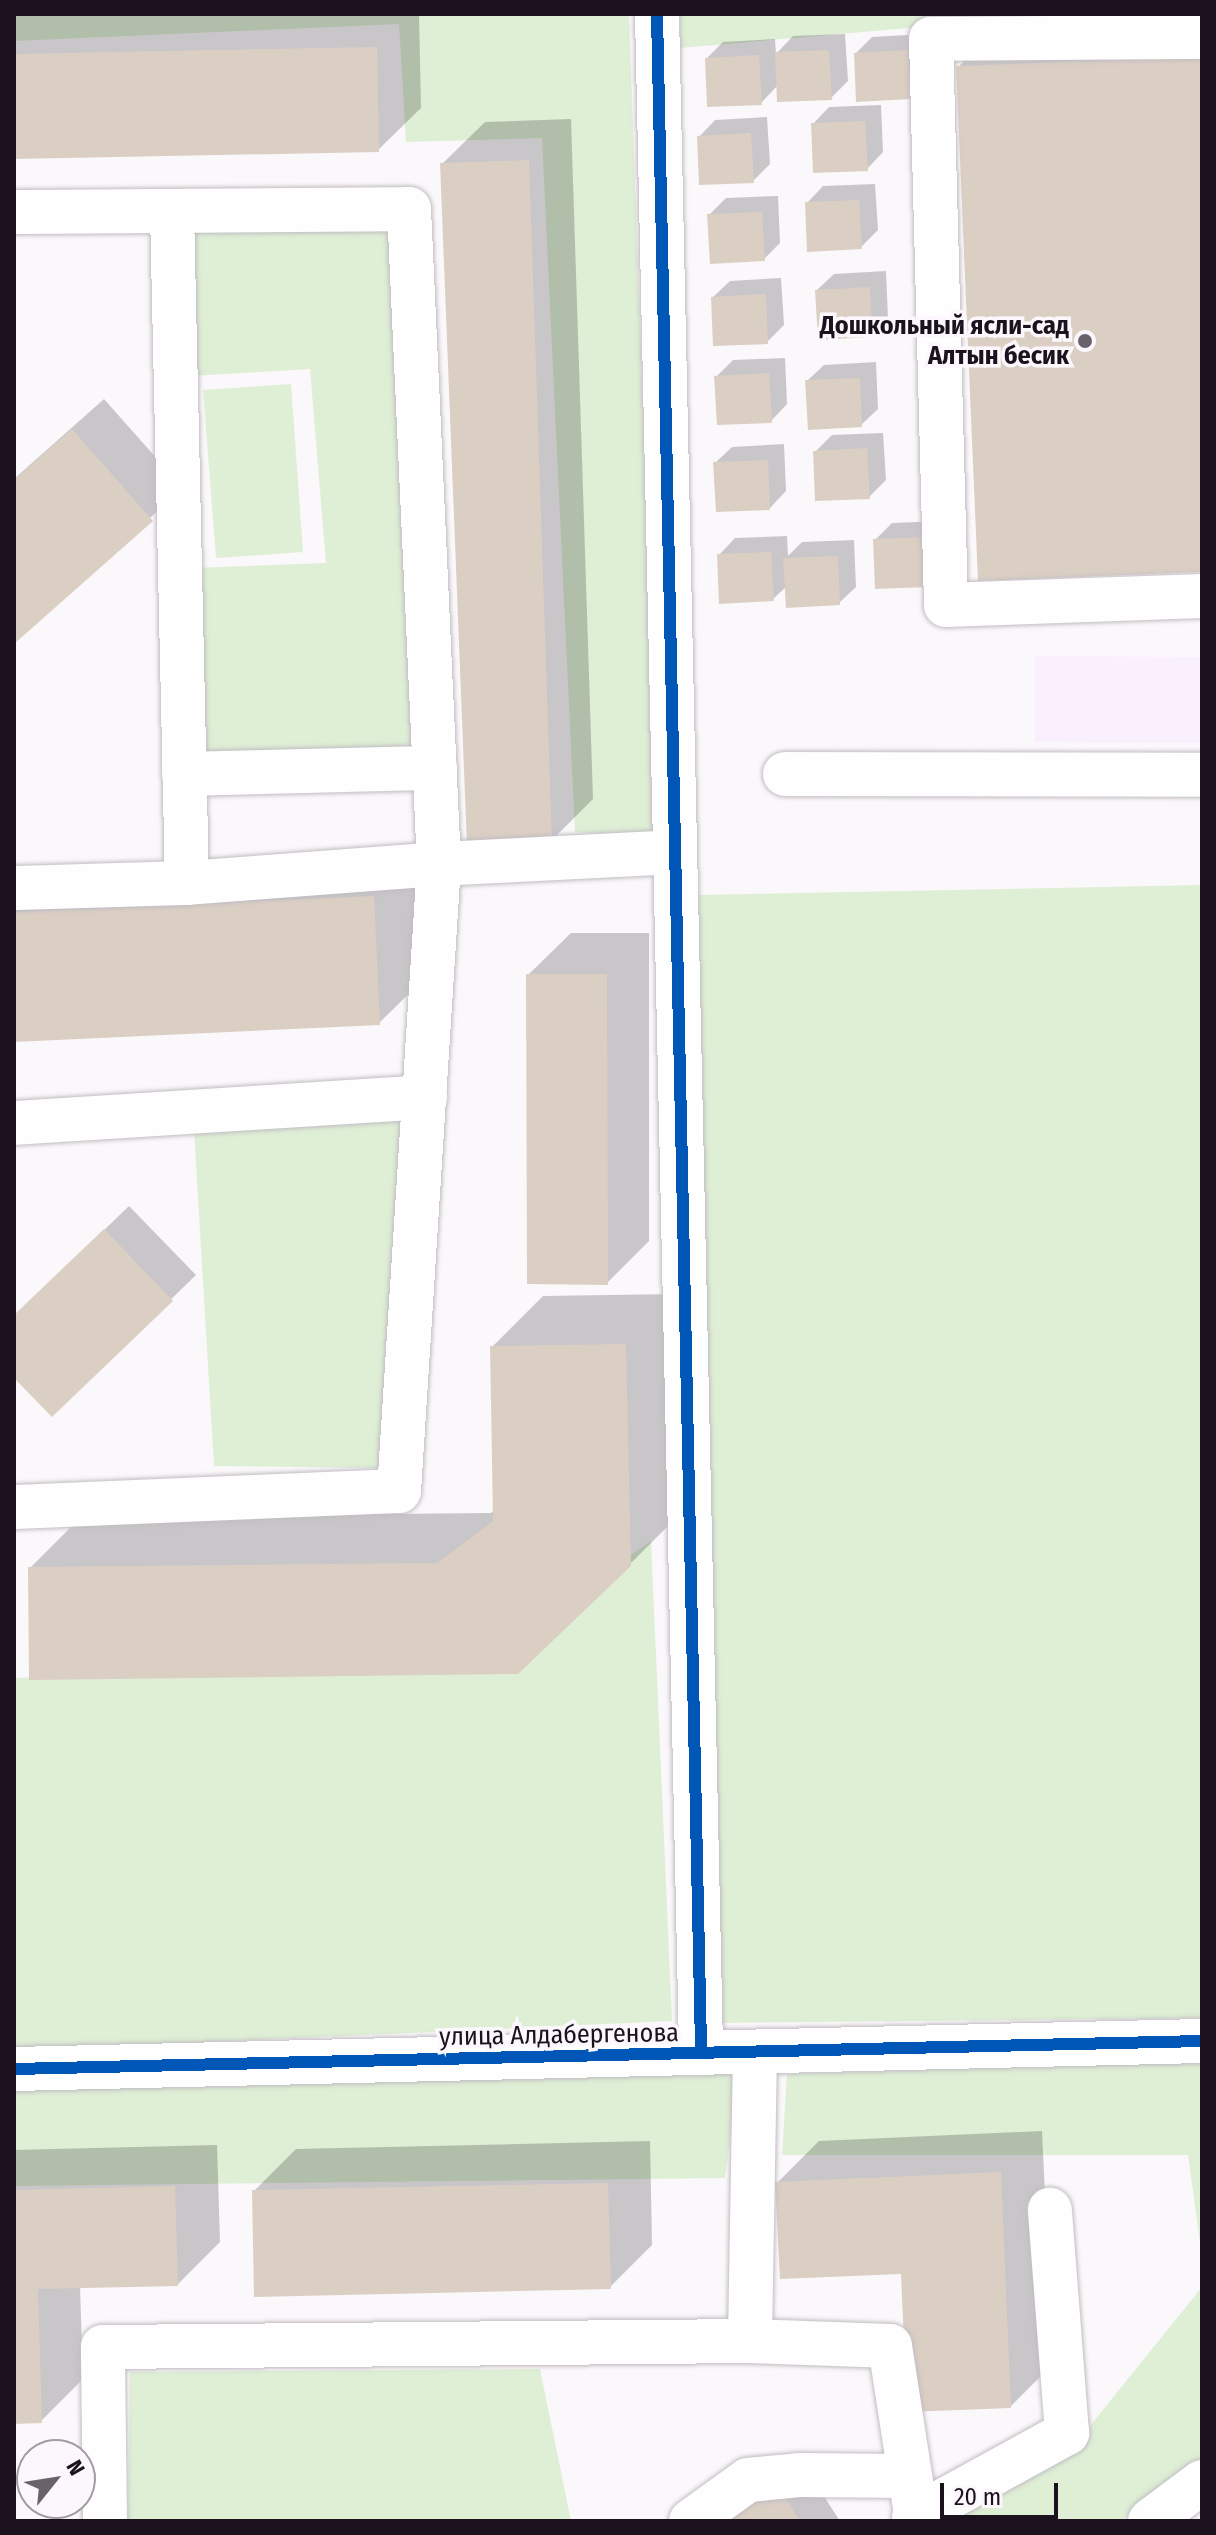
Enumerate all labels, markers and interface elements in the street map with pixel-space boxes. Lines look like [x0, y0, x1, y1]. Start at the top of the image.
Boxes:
place label: Дошкольный ясли-сад Алтын бесик [820, 310, 1069, 372]
marker: Дошкольный ясли-сад Алтын бесик [1076, 332, 1094, 350]
street label: улица Алдабергенова [439, 2017, 679, 2053]
north arrow [16, 2439, 96, 2519]
text: N [60, 2455, 90, 2480]
scale bar [944, 2467, 1062, 2517]
text: 20 m [954, 2483, 1001, 2511]

